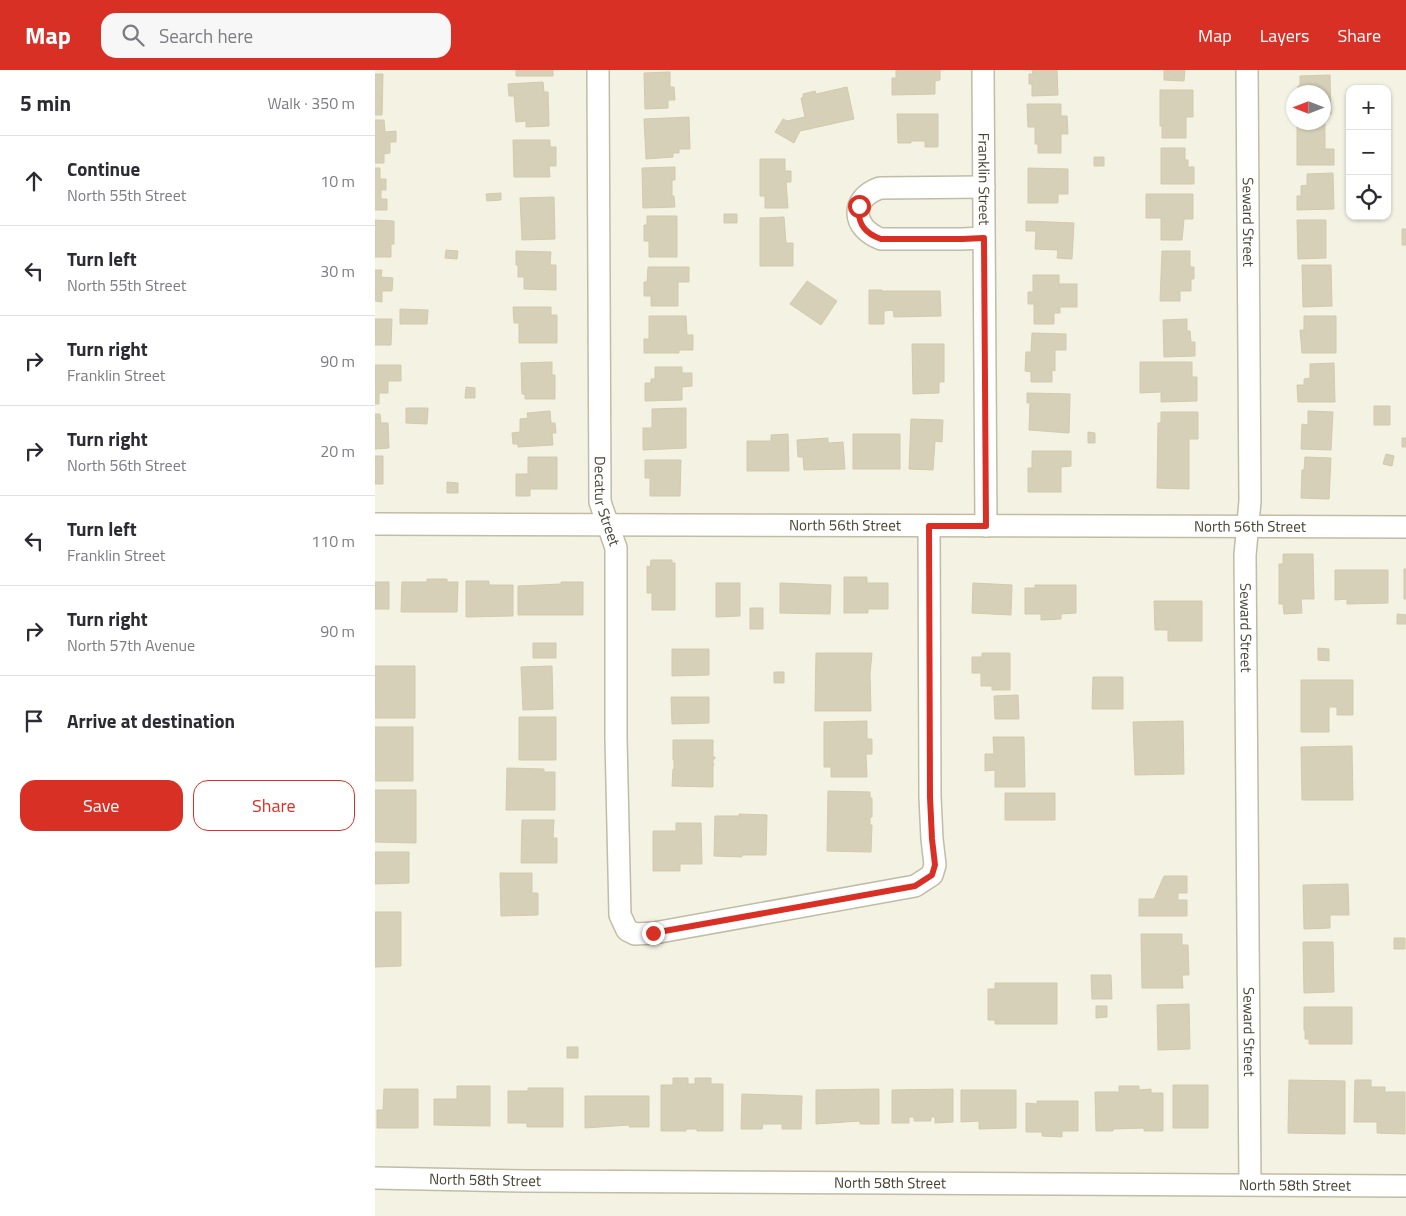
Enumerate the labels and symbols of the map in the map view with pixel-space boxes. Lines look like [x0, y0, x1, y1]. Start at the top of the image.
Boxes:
north arrow [1286, 85, 1331, 130]
street label: Franklin Street [972, 133, 996, 226]
street label: Seward Street [1237, 177, 1260, 268]
route start [848, 195, 871, 218]
street label: Decatur Street [589, 456, 627, 550]
street label: North 56th Street [789, 513, 902, 537]
street label: North 56th Street [1194, 514, 1307, 538]
street label: Seward Street [1234, 583, 1258, 673]
route end [642, 922, 665, 945]
street label: Seward Street [1237, 987, 1261, 1077]
street label: North 58th Street [429, 1167, 542, 1192]
street label: North 58th Street [834, 1171, 947, 1194]
street label: North 58th Street [1239, 1173, 1352, 1197]

